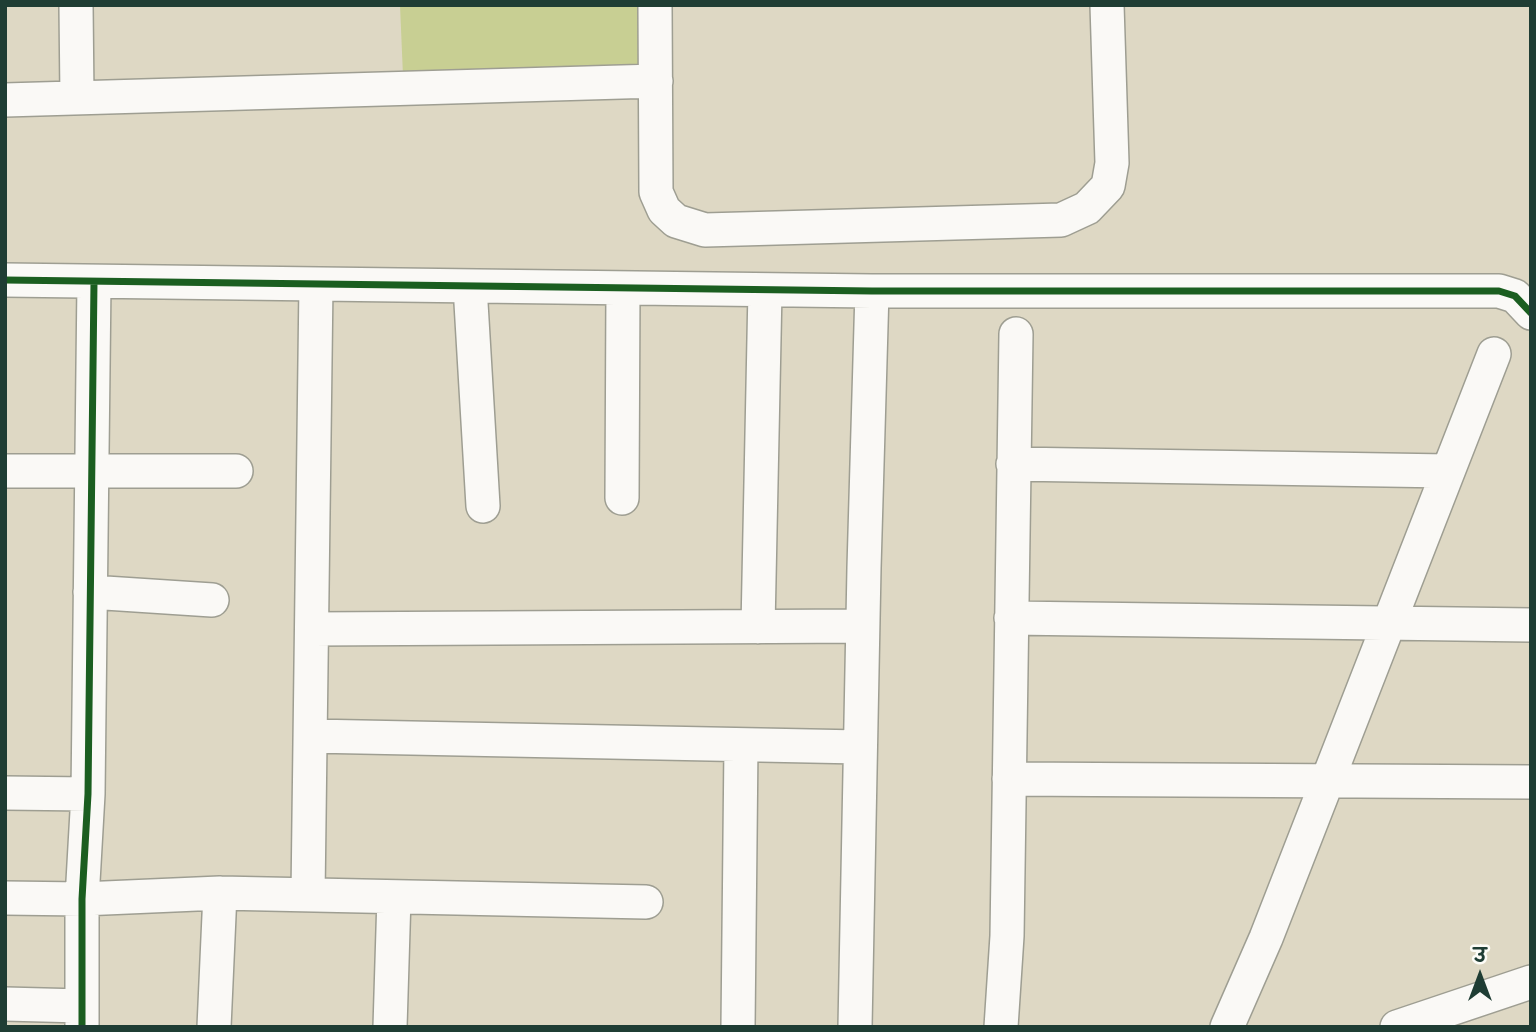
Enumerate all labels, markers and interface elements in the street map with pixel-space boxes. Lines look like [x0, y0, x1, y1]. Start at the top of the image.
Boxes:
north arrow [1445, 941, 1515, 1011]
text: उ [1474, 942, 1486, 968]

